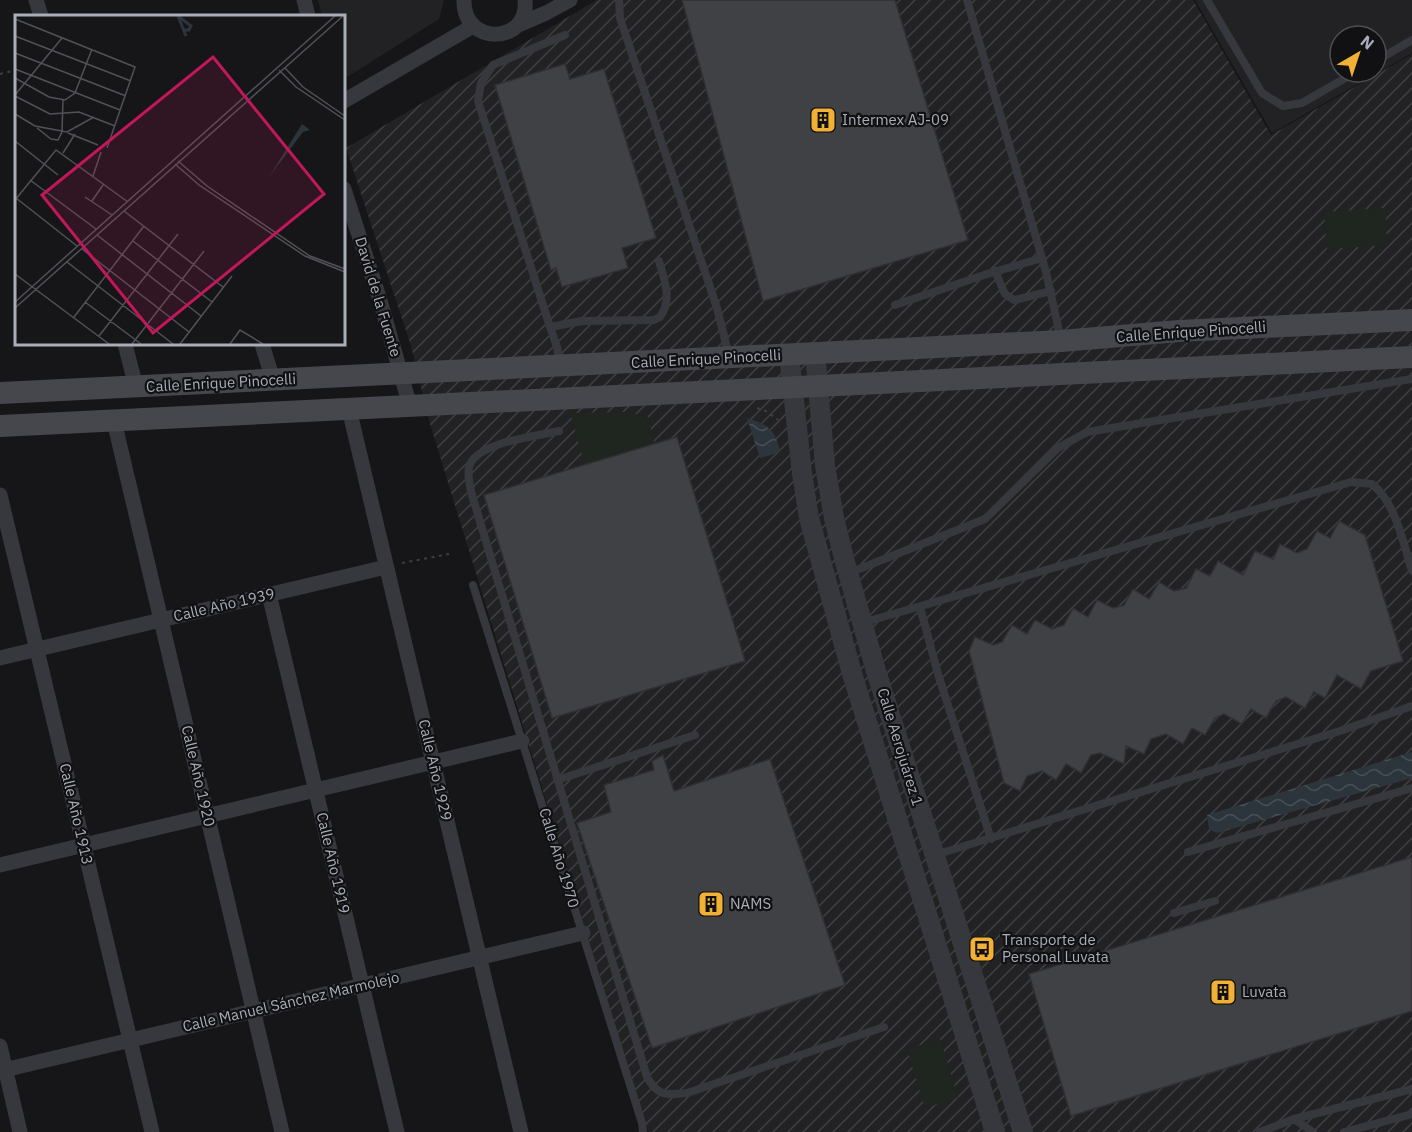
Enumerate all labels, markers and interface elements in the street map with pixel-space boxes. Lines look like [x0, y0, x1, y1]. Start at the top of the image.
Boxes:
inset map [15, 15, 345, 345]
north arrow [1328, 24, 1388, 84]
text: N [1357, 31, 1378, 54]
building icon: Intermex AJ-09 [808, 105, 838, 135]
place label: Intermex AJ-09 [842, 110, 949, 129]
street label: David de la Fuente [351, 235, 406, 359]
street label: Calle Enrique Pinocelli [1115, 317, 1266, 346]
street label: Calle Enrique Pinocelli [631, 345, 781, 372]
street label: Calle Enrique Pinocelli [146, 369, 296, 396]
street label: Calle Año 1939 [171, 584, 276, 625]
street label: Calle Aerojuárez 1 [874, 686, 927, 808]
street label: Calle Año 1929 [415, 717, 456, 822]
street label: Calle Año 1920 [178, 723, 219, 828]
street label: Calle Año 1913 [56, 761, 97, 866]
street label: Calle Año 1970 [535, 806, 584, 910]
street label: Calle Año 1919 [313, 810, 354, 915]
building icon: NAMS [696, 889, 726, 919]
place label: NAMS [730, 894, 771, 913]
place label: Transporte de Personal Luvata [1002, 930, 1109, 966]
bus stop icon: Transporte de Personal Luvata [967, 934, 997, 964]
street label: Calle Manuel Sánchez Marmolejo [181, 967, 401, 1036]
building icon: Luvata [1208, 977, 1238, 1007]
place label: Luvata [1242, 982, 1286, 1001]

